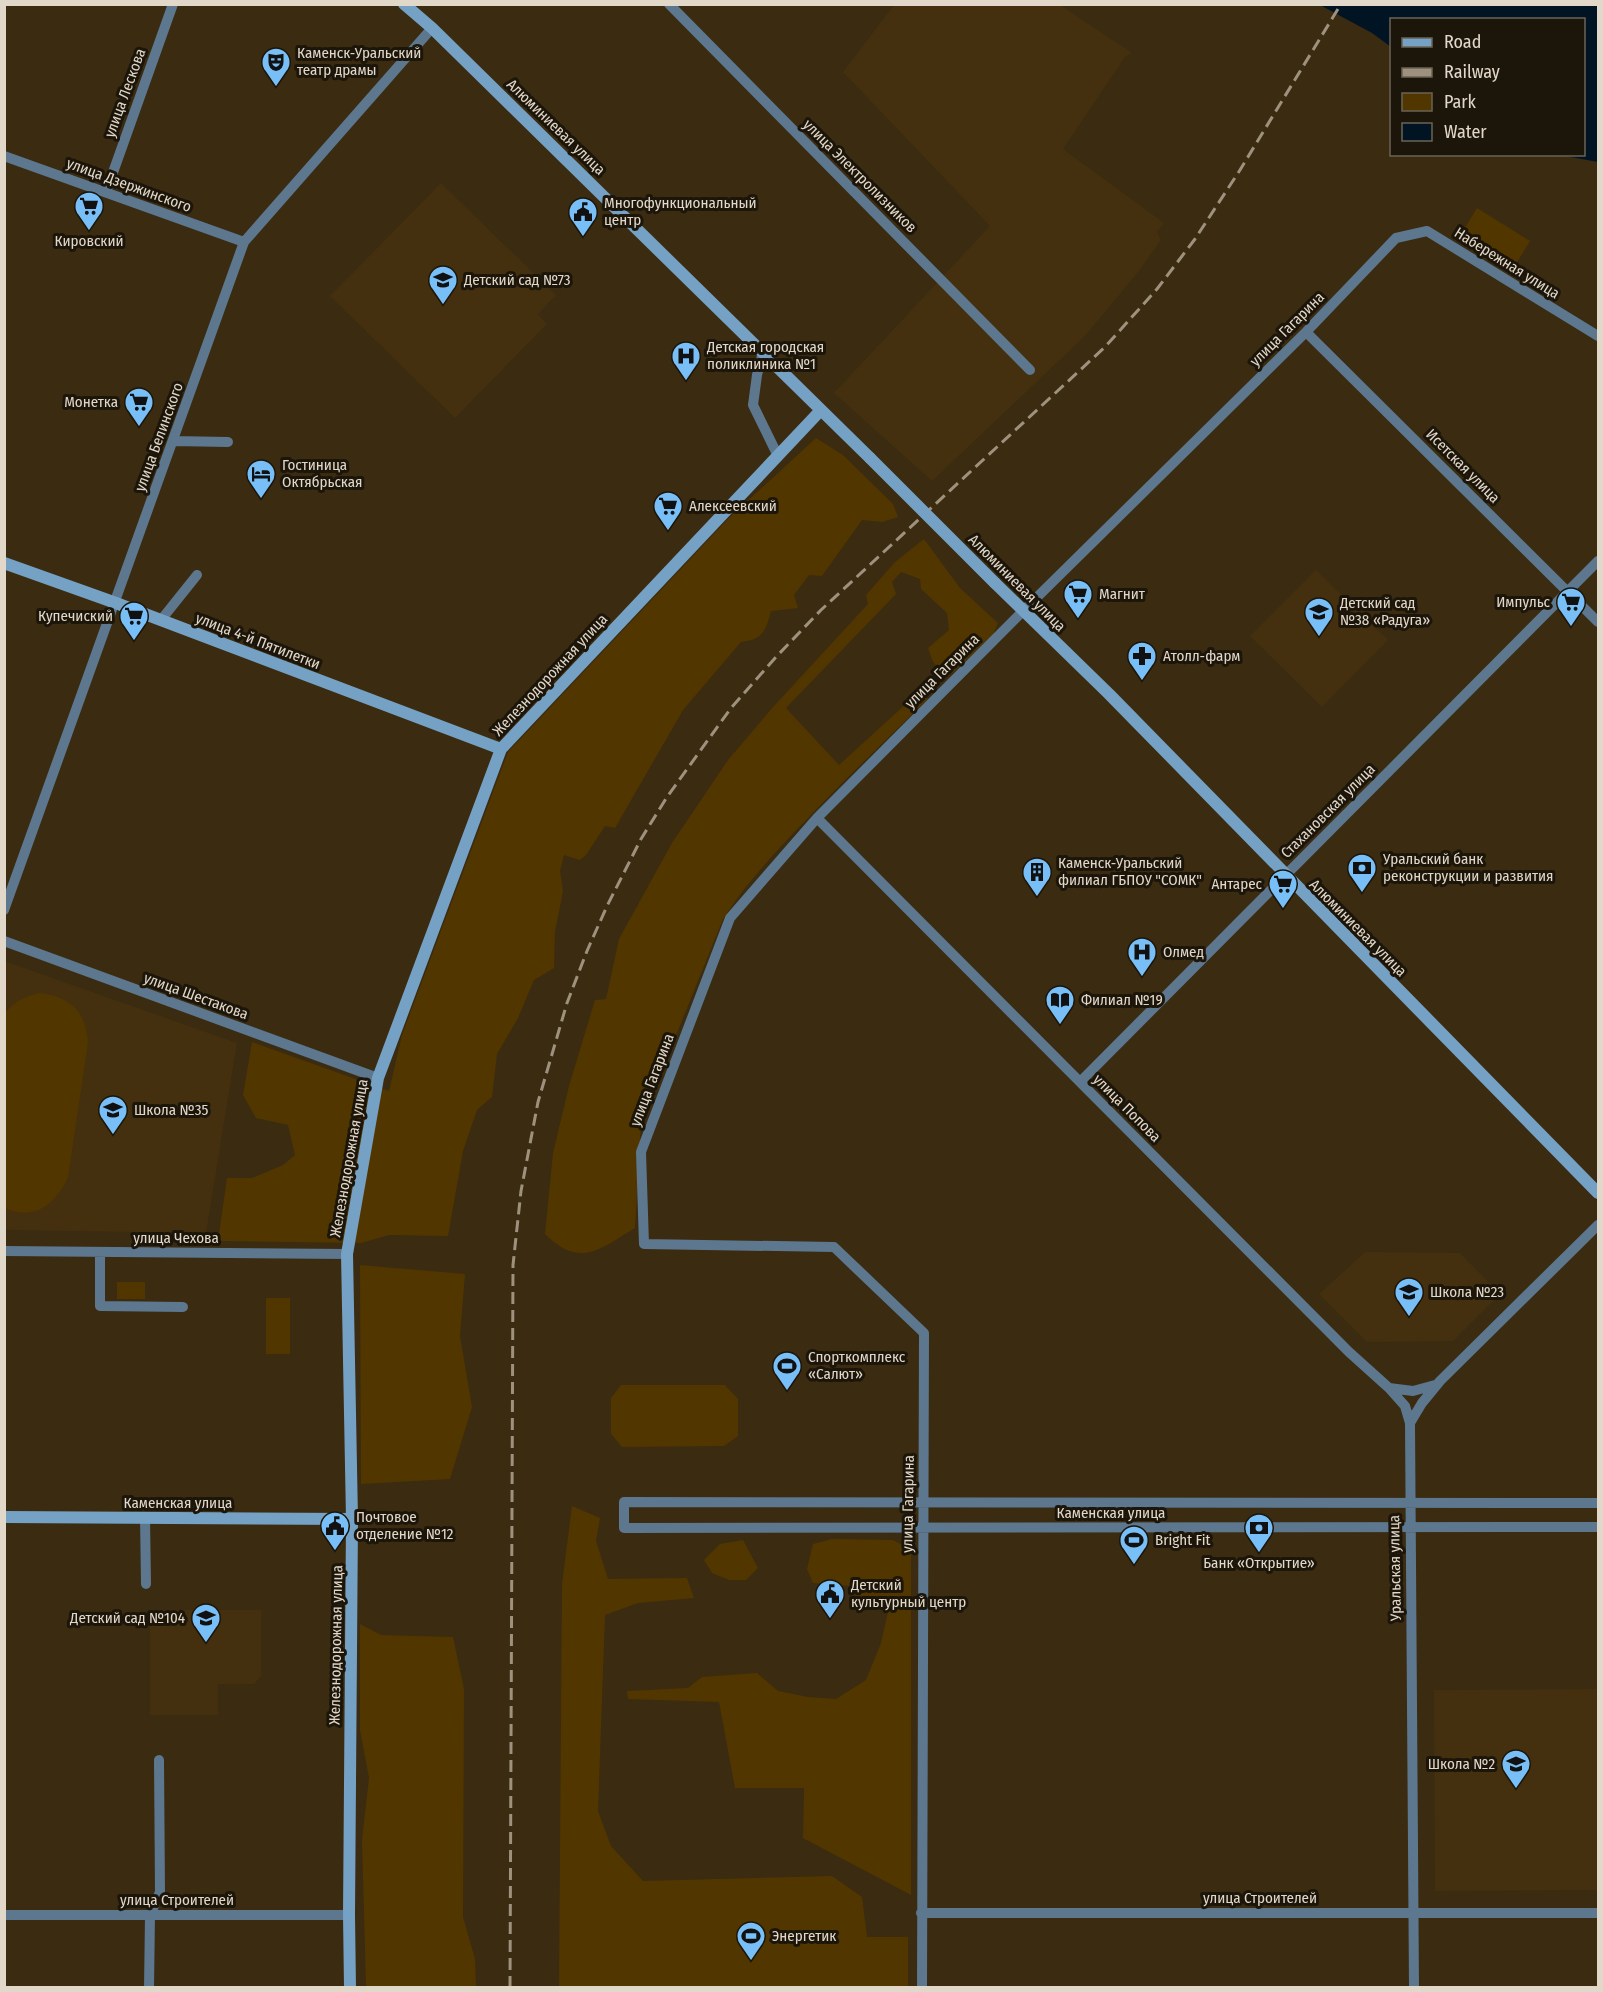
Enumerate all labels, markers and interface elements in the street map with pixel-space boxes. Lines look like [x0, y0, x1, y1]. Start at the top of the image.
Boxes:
legend [1390, 18, 1585, 156]
text: Road [1444, 31, 1481, 53]
place label: Каменск-Уральский театр драмы [297, 44, 421, 79]
street label: улица Лескова [101, 46, 149, 140]
theatre icon: Каменск-Уральский театр драмы [260, 46, 292, 88]
text: Railway [1444, 61, 1500, 83]
street label: Алюминиевая улица [503, 75, 609, 179]
text: Park [1444, 91, 1477, 113]
street label: улица Электролизников [800, 116, 920, 236]
text: Water [1444, 121, 1487, 143]
street label: улица Дзержинского [64, 154, 194, 216]
supermarket icon: Кировский [73, 190, 105, 232]
place label: Многофункциональный центр [604, 194, 756, 229]
public building icon: Многофункциональный центр [567, 196, 599, 238]
street label: Набережная улица [1451, 223, 1563, 303]
place label: Кировский [55, 232, 124, 250]
school or university icon: Детский сад №73 [427, 264, 459, 306]
place label: Детский сад №73 [463, 271, 571, 289]
street label: улица Гагарина [1246, 288, 1328, 370]
place label: Детская городская поликлиника №1 [706, 338, 824, 373]
hospital icon: Детская городская поликлиника №1 [670, 340, 702, 382]
street label: улица Белинского [131, 380, 187, 494]
supermarket icon: Монетка [123, 386, 155, 428]
place label: Монетка [64, 393, 118, 411]
street label: Исетская улица [1422, 425, 1504, 507]
place label: Гостиница Октябрьская [282, 456, 362, 491]
hotel icon: Гостиница Октябрьская [245, 458, 277, 500]
supermarket icon: Алексеевский [652, 490, 684, 532]
place label: Алексеевский [689, 497, 777, 515]
street label: Алюминиевая улица [965, 531, 1069, 635]
supermarket icon: Магнит [1062, 578, 1094, 620]
place label: Магнит [1099, 585, 1146, 603]
supermarket icon: Импульс [1555, 586, 1587, 628]
place label: Импульс [1496, 593, 1551, 611]
place label: Детский сад №38 «Радуга» [1339, 594, 1430, 629]
school or university icon: Детский сад №38 «Радуга» [1303, 596, 1335, 638]
supermarket icon: Купечиский [118, 600, 150, 642]
place label: Купечиский [38, 607, 113, 625]
street label: улица 4-й Пятилетки [193, 609, 323, 673]
street label: Железнодорожная улица [489, 610, 611, 740]
street label: улица Гагарина [901, 630, 983, 712]
pharmacy icon: Атолл-фарм [1126, 640, 1158, 682]
place label: Атолл-фарм [1163, 647, 1241, 665]
street label: Стахановская улица [1277, 760, 1379, 862]
place label: Уральский банк реконструкции и развития [1382, 850, 1554, 885]
bank icon: Уральский банк реконструкции и развития [1346, 852, 1378, 894]
place label: Каменск-Уральский филиал ГБПОУ "СОМК" [1058, 854, 1202, 889]
building icon: Каменск-Уральский филиал ГБПОУ "СОМК" [1021, 856, 1053, 898]
supermarket icon: Антарес [1267, 868, 1299, 910]
place label: Антарес [1211, 875, 1263, 893]
street label: Алюминиевая улица [1306, 876, 1410, 980]
hospital icon: Олмед [1126, 936, 1158, 978]
place label: Олмед [1163, 943, 1204, 961]
street label: улица Шестакова [141, 969, 251, 1023]
library icon: Филиал №19 [1044, 984, 1076, 1026]
place label: Филиал №19 [1081, 991, 1163, 1009]
street label: улица Гагарина [626, 1031, 678, 1129]
street label: улица Попова [1089, 1070, 1165, 1146]
street label: Железнодорожная улица [326, 1078, 372, 1238]
school or university icon: Школа №35 [97, 1094, 129, 1136]
place label: Школа №35 [134, 1101, 208, 1119]
street label: улица Чехова [133, 1229, 219, 1247]
school or university icon: Школа №23 [1393, 1276, 1425, 1318]
place label: Школа №23 [1430, 1283, 1504, 1301]
place label: Спорткомплекс «Салют» [808, 1348, 906, 1383]
sports icon: Спорткомплекс «Салют» [771, 1350, 803, 1392]
street label: улица Гагарина [898, 1455, 918, 1553]
street label: Каменская улица [124, 1494, 232, 1512]
street label: Каменская улица [1057, 1504, 1165, 1522]
place label: Почтовое отделение №12 [356, 1508, 454, 1543]
public building icon: Почтовое отделение №12 [319, 1510, 351, 1552]
bank icon: Банк «Открытие» [1243, 1512, 1275, 1554]
street label: Уральская улица [1385, 1515, 1405, 1622]
sports icon: Bright Fit [1118, 1524, 1150, 1566]
place label: Bright Fit [1155, 1531, 1210, 1549]
place label: Банк «Открытие» [1203, 1554, 1315, 1572]
street label: Железнодорожная улица [326, 1565, 346, 1725]
place label: Детский культурный центр [850, 1576, 966, 1611]
public building icon: Детский культурный центр [814, 1578, 846, 1620]
school or university icon: Детский сад №104 [190, 1602, 222, 1644]
place label: Детский сад №104 [69, 1609, 185, 1627]
school or university icon: Школа №2 [1500, 1748, 1532, 1790]
place label: Школа №2 [1428, 1755, 1495, 1773]
street label: улица Строителей [1203, 1889, 1317, 1907]
street label: улица Строителей [120, 1891, 234, 1909]
sports icon: Энергетик [735, 1920, 767, 1962]
place label: Энергетик [772, 1927, 836, 1945]

